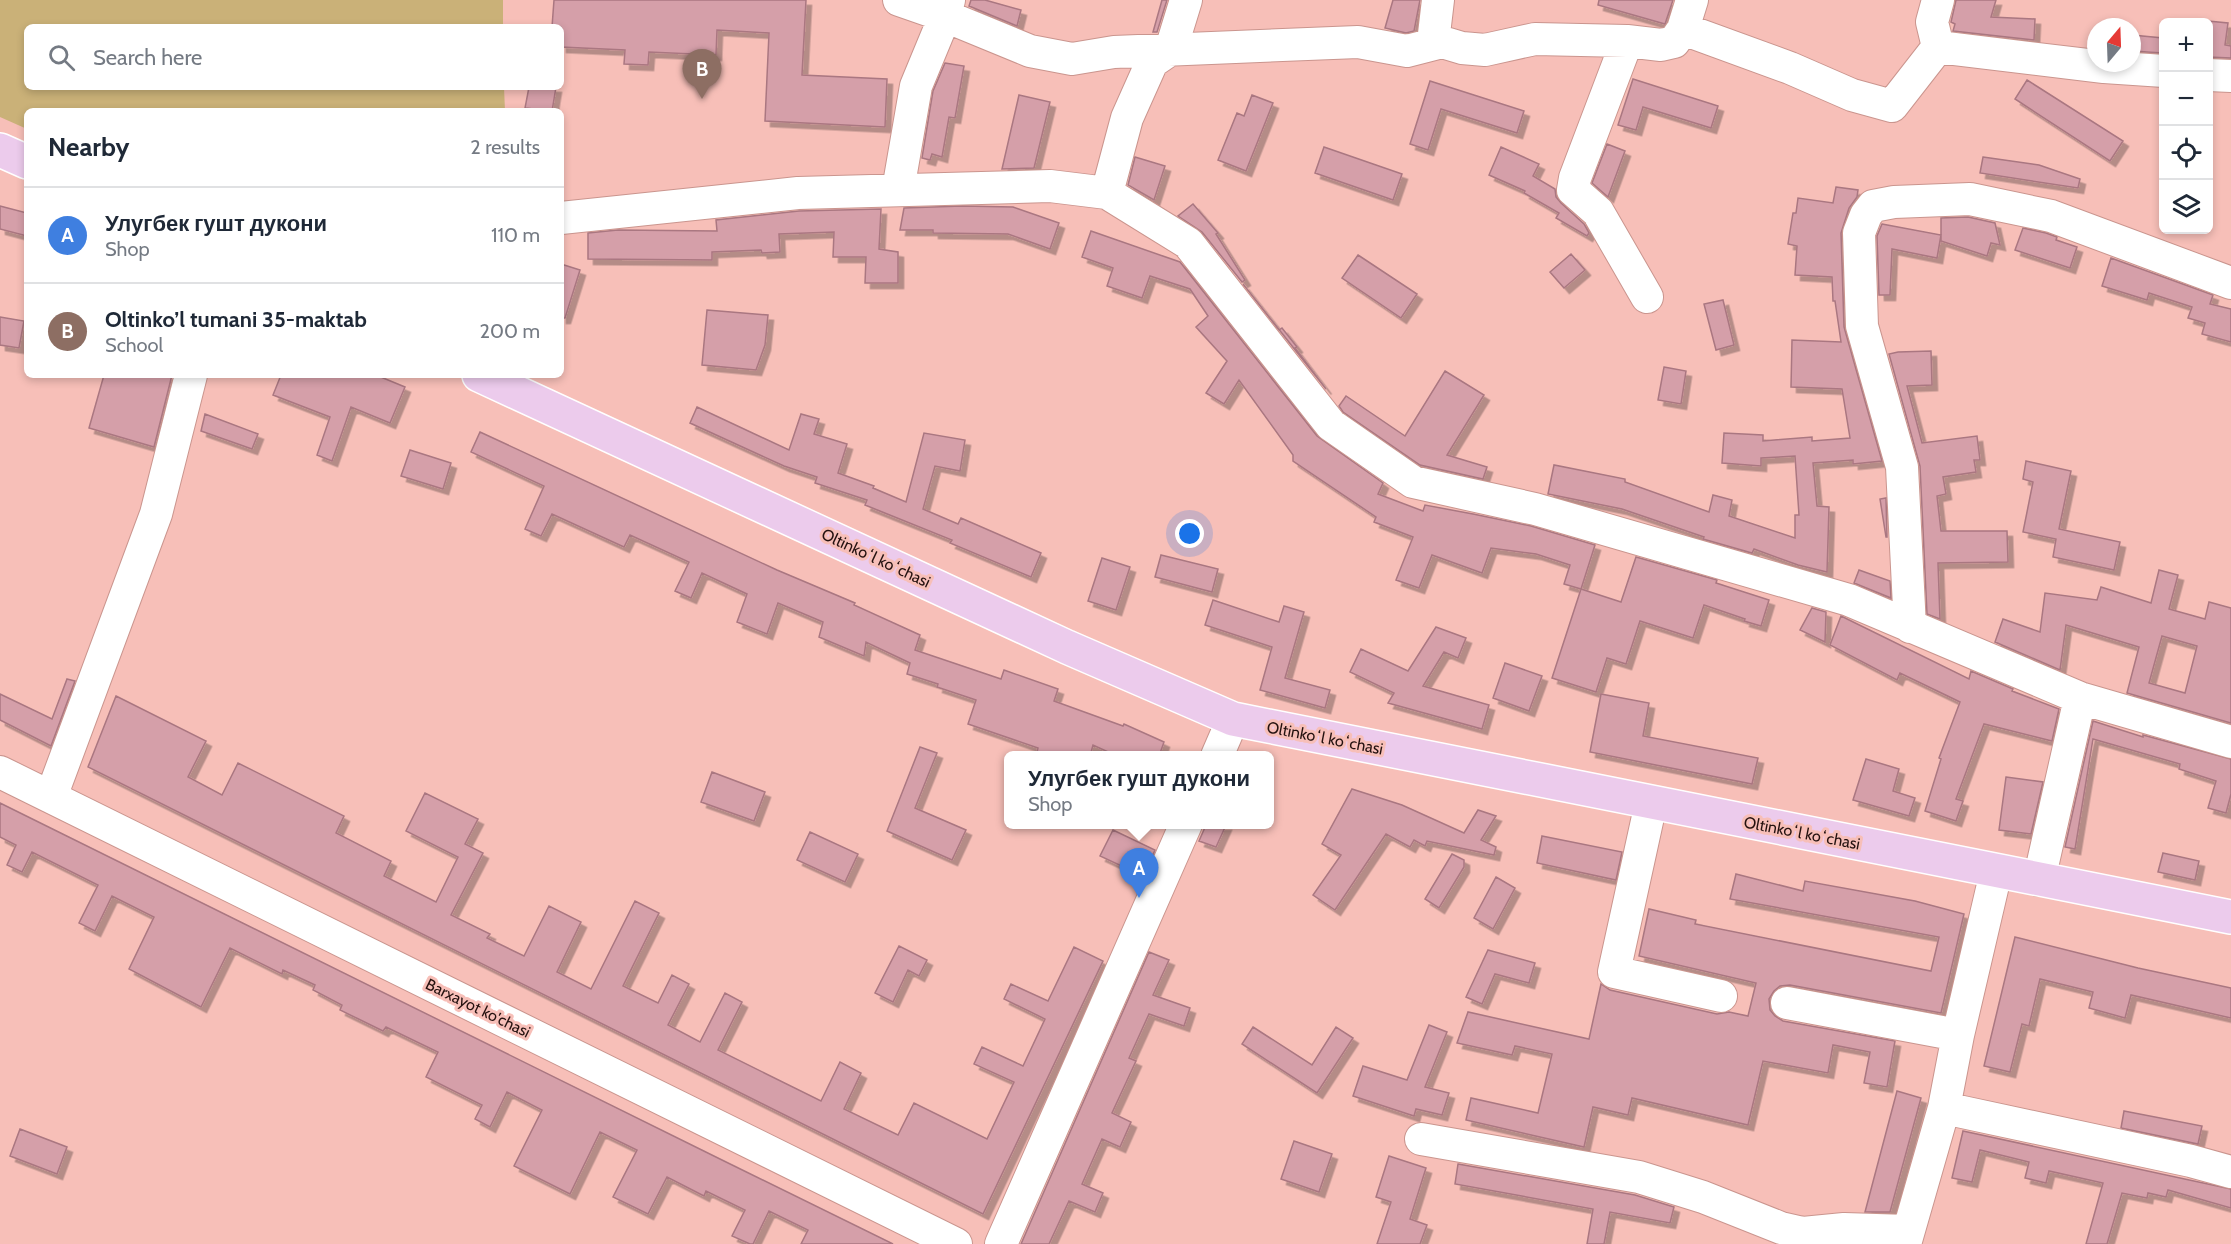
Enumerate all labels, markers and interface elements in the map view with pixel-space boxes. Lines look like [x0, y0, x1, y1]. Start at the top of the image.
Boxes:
north arrow [2087, 18, 2141, 72]
map controls [2159, 18, 2213, 234]
button: + [2159, 18, 2213, 72]
search box [24, 24, 564, 90]
icon: search [45, 41, 78, 74]
text: Search here [93, 44, 202, 71]
pin: B [682, 50, 722, 99]
button: − [2159, 72, 2213, 126]
button: locate [2159, 126, 2213, 180]
text: Nearby [48, 131, 129, 163]
text: 2 results [470, 135, 540, 159]
button: layers [2159, 180, 2213, 234]
text: Улугбек гушт дукони [105, 210, 327, 237]
text: A [61, 223, 74, 247]
text: 110 m [491, 223, 540, 247]
text: Shop [105, 237, 150, 261]
text: Oltinko’l tumani 35-maktab [105, 306, 367, 333]
text: B [61, 319, 74, 343]
text: 200 m [480, 319, 540, 343]
text: School [105, 333, 163, 357]
your location [1175, 519, 1204, 548]
street label: Oltinkoʻl koʻchasi [819, 524, 933, 592]
street label: Oltinkoʻl koʻchasi [1265, 717, 1385, 759]
popup [1004, 751, 1274, 829]
text: Улугбек гушт дукони [1028, 765, 1250, 792]
text: Shop [1028, 792, 1073, 816]
street label: Oltinkoʻl koʻchasi [1742, 812, 1862, 854]
pin: A [1120, 848, 1158, 898]
street label: Barxayot ko'chasi [423, 974, 533, 1042]

